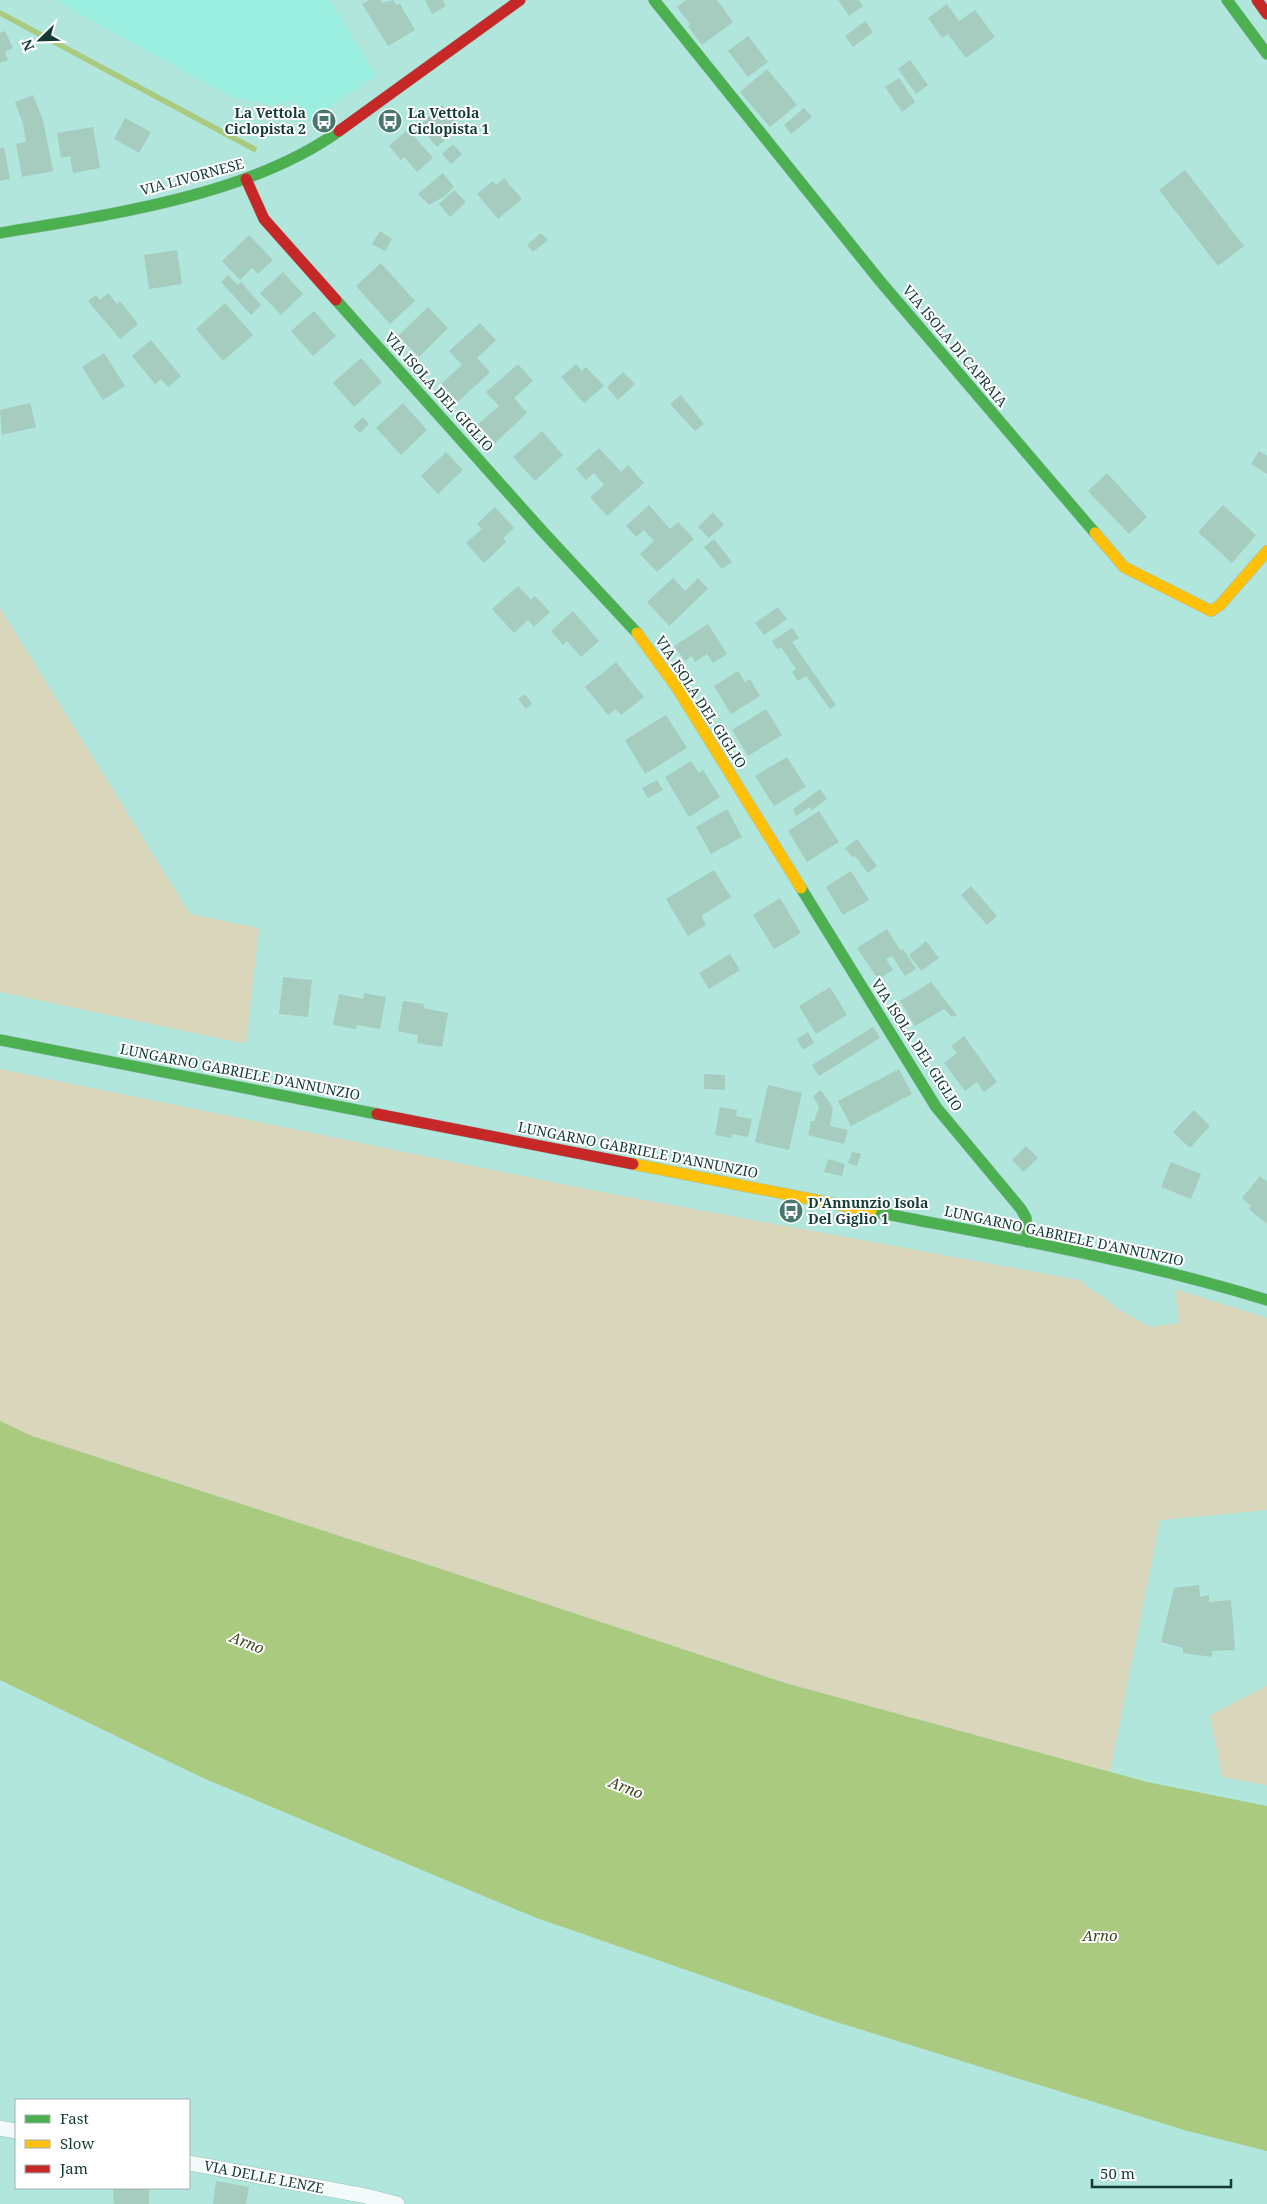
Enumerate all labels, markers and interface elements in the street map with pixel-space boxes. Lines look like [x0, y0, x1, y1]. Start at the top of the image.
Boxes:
north arrow [15, 15, 65, 65]
text: N [17, 36, 38, 54]
place label: La Vettola Ciclopista 2 [224, 103, 306, 138]
place label: La Vettola Ciclopista 1 [408, 103, 490, 138]
bus stop icon: La Vettola Ciclopista 2 [311, 108, 337, 134]
bus stop icon: La Vettola Ciclopista 1 [377, 108, 403, 134]
street label: VIA LIVORNESE [138, 153, 246, 199]
street label: VIA ISOLA DI CAPRAIA [899, 281, 1012, 411]
street label: VIA ISOLA DEL GIGLIO [381, 328, 498, 455]
street label: VIA ISOLA DEL GIGLIO [651, 632, 751, 772]
street label: VIA ISOLA DEL GIGLIO [867, 975, 967, 1115]
street label: LUNGARNO GABRIELE D'ANNUNZIO [118, 1039, 362, 1104]
street label: LUNGARNO GABRIELE D'ANNUNZIO [516, 1117, 760, 1182]
place label: D'Annunzio Isola Del Giglio 1 [808, 1193, 928, 1228]
bus stop icon: D'Annunzio Isola Del Giglio 1 [778, 1198, 804, 1224]
street label: LUNGARNO GABRIELE D'ANNUNZIO [943, 1201, 1186, 1270]
water label: Arno [226, 1626, 267, 1658]
water label: Arno [605, 1771, 646, 1803]
water label: Arno [1081, 1925, 1118, 1945]
legend [15, 2099, 190, 2189]
text: Fast [60, 2108, 89, 2128]
text: Slow [60, 2133, 94, 2153]
street label: VIA DELLE LENZE [202, 2156, 326, 2198]
scale bar [1092, 2156, 1231, 2188]
text: Jam [59, 2158, 88, 2178]
text: 50 m [1100, 2163, 1135, 2183]

